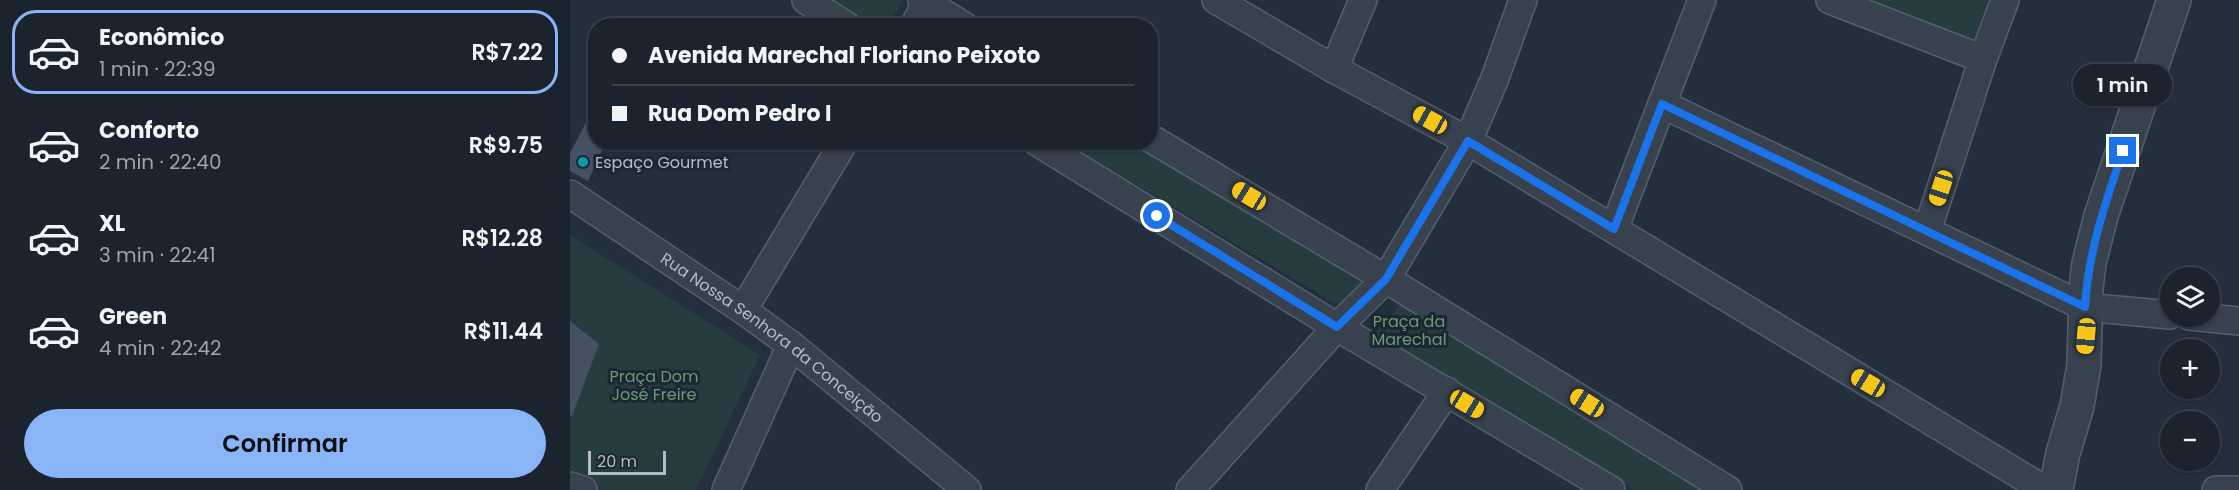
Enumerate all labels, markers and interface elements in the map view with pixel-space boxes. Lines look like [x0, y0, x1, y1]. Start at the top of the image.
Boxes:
text: Econômico [99, 22, 224, 53]
icon: car [27, 25, 81, 79]
text: R$7.22 [471, 37, 543, 68]
text: Avenida Marechal Floriano Peixoto [648, 40, 1040, 71]
text: 1 min · 22:39 [99, 55, 216, 83]
callout: 1 min [2074, 64, 2172, 106]
text: 1 min [2097, 71, 2148, 99]
text: Rua Dom Pedro I [648, 98, 832, 129]
car [1410, 103, 1450, 137]
text: Conforto [99, 115, 199, 146]
icon: car [27, 118, 81, 172]
text: R$9.75 [469, 130, 543, 161]
route end [2109, 137, 2136, 164]
text: 2 min · 22:40 [99, 148, 221, 176]
place label: Espaço Gourmet [595, 151, 729, 174]
marker: Espaço Gourmet [576, 155, 590, 169]
car [1927, 168, 1955, 208]
car [1229, 179, 1269, 213]
route start [1143, 202, 1170, 229]
text: XL [99, 208, 125, 239]
icon: car [27, 211, 81, 265]
text: R$12.28 [461, 223, 543, 254]
text: 3 min · 22:41 [99, 241, 216, 269]
street label: Rua Nossa Senhora da Conceição [656, 247, 888, 428]
map controls [2160, 267, 2220, 471]
button: layers [2160, 267, 2220, 327]
text: Green [99, 301, 167, 332]
icon: car [27, 304, 81, 358]
park label: Praça da Marechal [1371, 310, 1447, 351]
text: R$11.44 [464, 316, 543, 347]
car [2075, 317, 2097, 355]
text: 4 min · 22:42 [99, 334, 222, 362]
button: + [2160, 339, 2220, 399]
park label: Praça Dom José Freire [610, 365, 698, 406]
car [1848, 366, 1888, 400]
car [1567, 386, 1607, 420]
car [1447, 387, 1487, 421]
button: Confirmar [24, 409, 546, 478]
button: − [2160, 411, 2220, 471]
scale bar [588, 448, 666, 476]
text: 20 m [597, 450, 637, 473]

